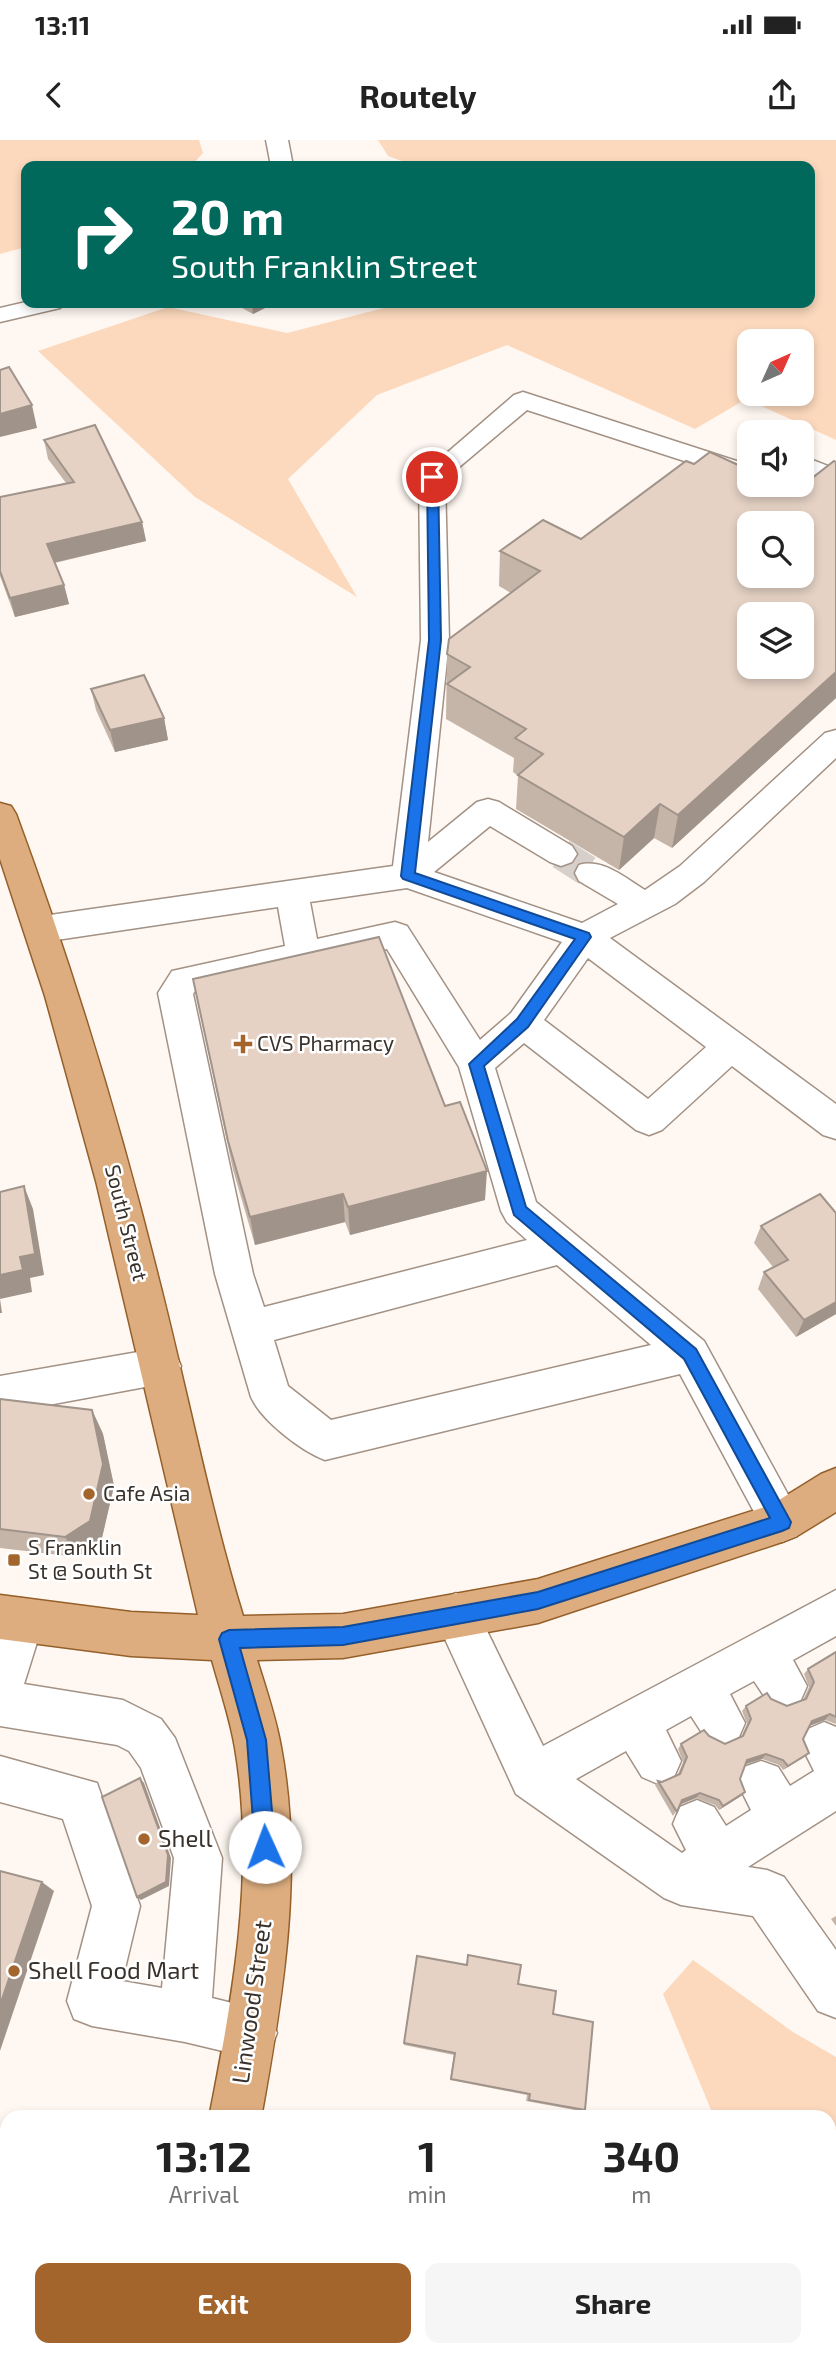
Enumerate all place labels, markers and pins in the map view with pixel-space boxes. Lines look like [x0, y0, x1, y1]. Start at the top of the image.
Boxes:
pin [402, 447, 462, 507]
place label: CVS Pharmacy [257, 1030, 394, 1055]
marker: CVS Pharmacy [235, 1036, 251, 1052]
place label: Cafe Asia [103, 1480, 190, 1505]
marker: Cafe Asia [81, 1486, 97, 1502]
place label: S Franklin St @ South St [28, 1534, 152, 1583]
marker: S Franklin St @ South St [6, 1552, 22, 1568]
place label: Shell [158, 1823, 213, 1852]
marker: Shell [136, 1831, 152, 1847]
place label: Shell Food Mart [28, 1955, 199, 1984]
marker: Shell Food Mart [6, 1963, 22, 1979]

